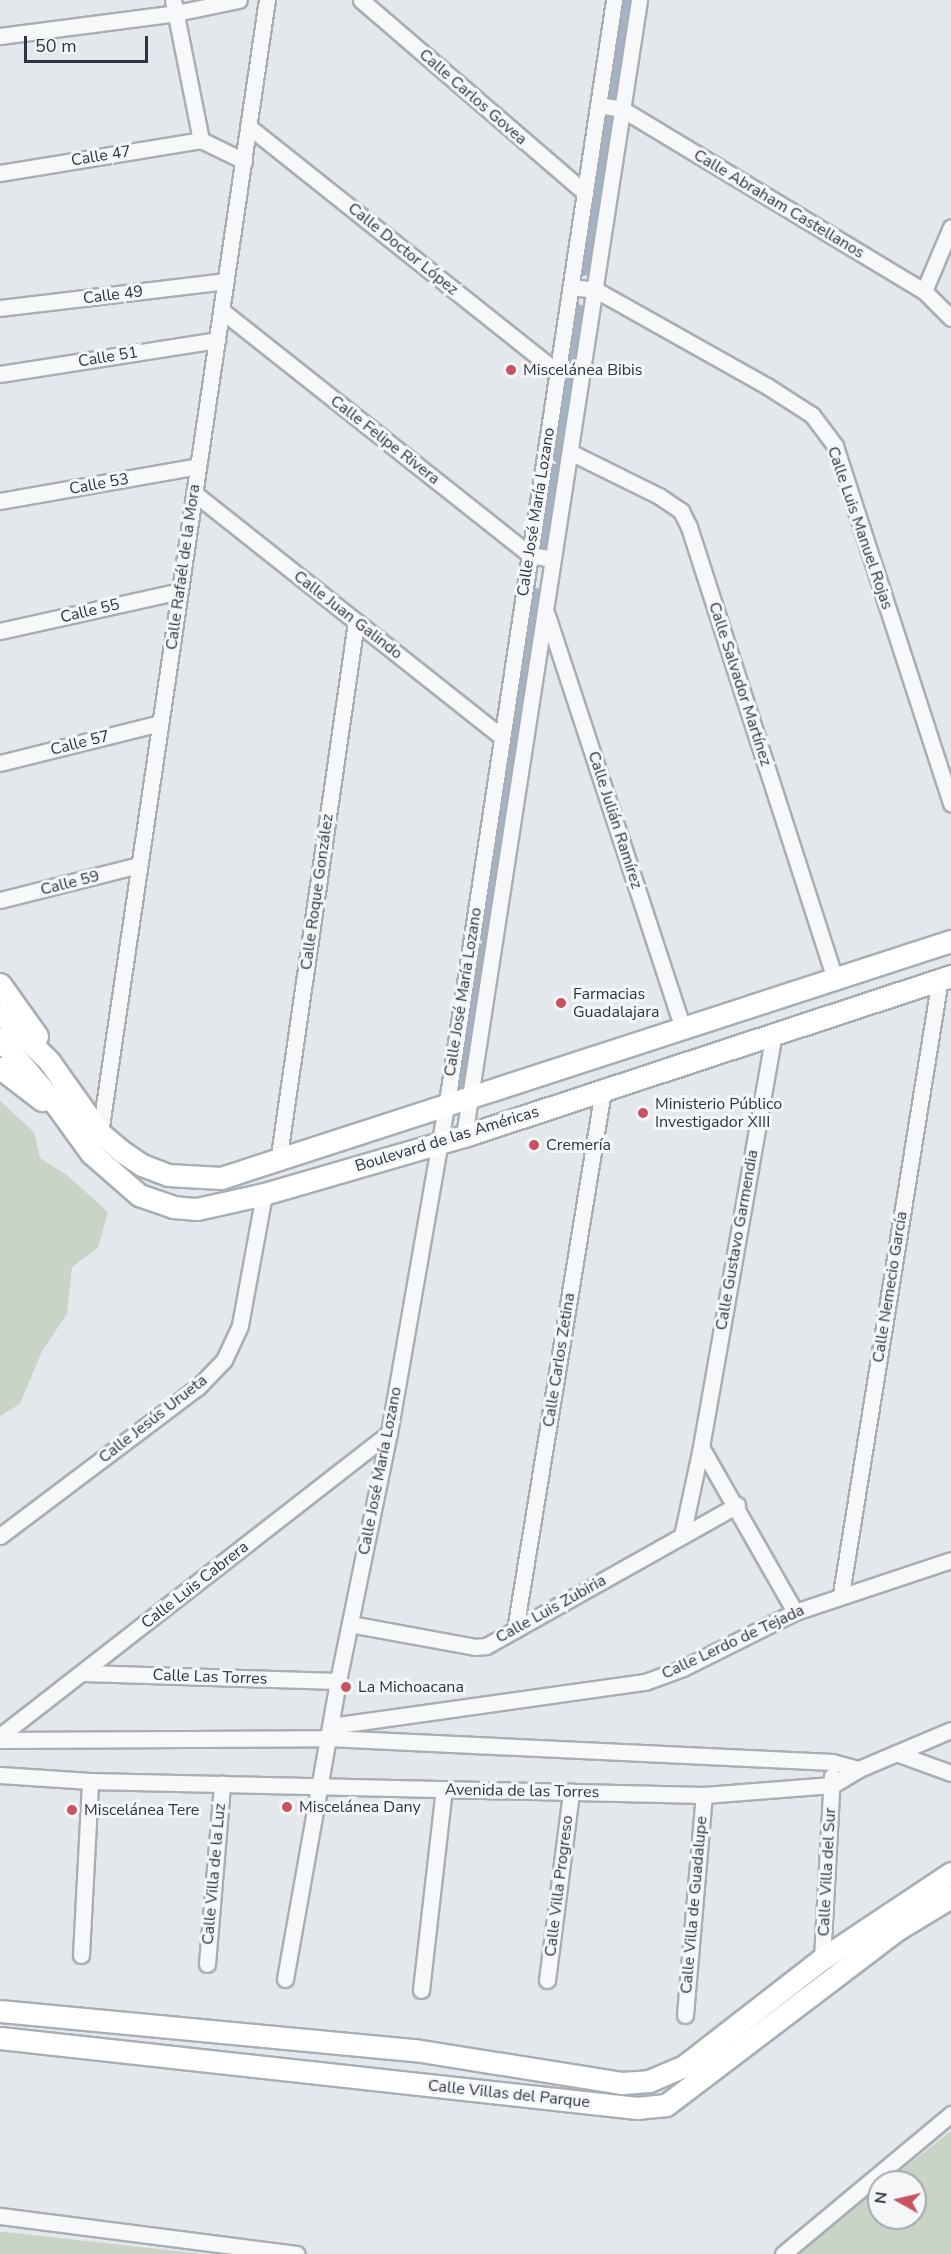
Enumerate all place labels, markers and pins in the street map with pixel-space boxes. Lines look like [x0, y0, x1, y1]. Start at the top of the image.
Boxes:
place label: Miscelánea Bibis [523, 360, 643, 380]
marker: Miscelánea Bibis [504, 363, 518, 377]
place label: Farmacias Guadalajara [573, 984, 659, 1022]
marker: Farmacias Guadalajara [554, 996, 568, 1010]
place label: Ministerio Público Investigador XIII [655, 1094, 782, 1132]
marker: Ministerio Público Investigador XIII [636, 1106, 650, 1120]
place label: Cremería [546, 1135, 611, 1155]
marker: Cremería [527, 1138, 541, 1152]
place label: La Michoacana [358, 1677, 464, 1697]
marker: La Michoacana [339, 1680, 353, 1694]
place label: Miscelánea Dany [299, 1797, 421, 1817]
place label: Miscelánea Tere [84, 1800, 199, 1820]
marker: Miscelánea Dany [280, 1800, 294, 1814]
marker: Miscelánea Tere [65, 1803, 79, 1817]

